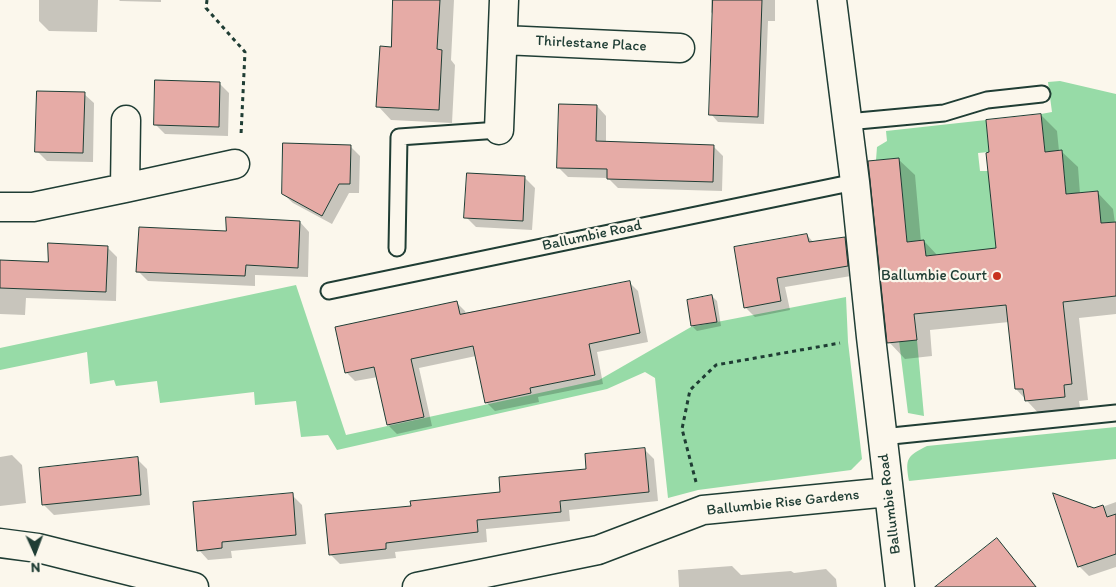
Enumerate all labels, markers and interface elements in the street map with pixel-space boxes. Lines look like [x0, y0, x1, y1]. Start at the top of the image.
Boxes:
street label: Thirlestane Place [535, 32, 647, 56]
street label: Ballumbie Road [541, 217, 643, 255]
place label: Ballumbie Court [881, 267, 987, 285]
marker: Ballumbie Court [991, 270, 1003, 282]
street label: Ballumbie Road [875, 453, 905, 555]
street label: Ballumbie Rise Gardens [706, 486, 860, 520]
north arrow [10, 527, 60, 577]
text: N [31, 559, 41, 576]

